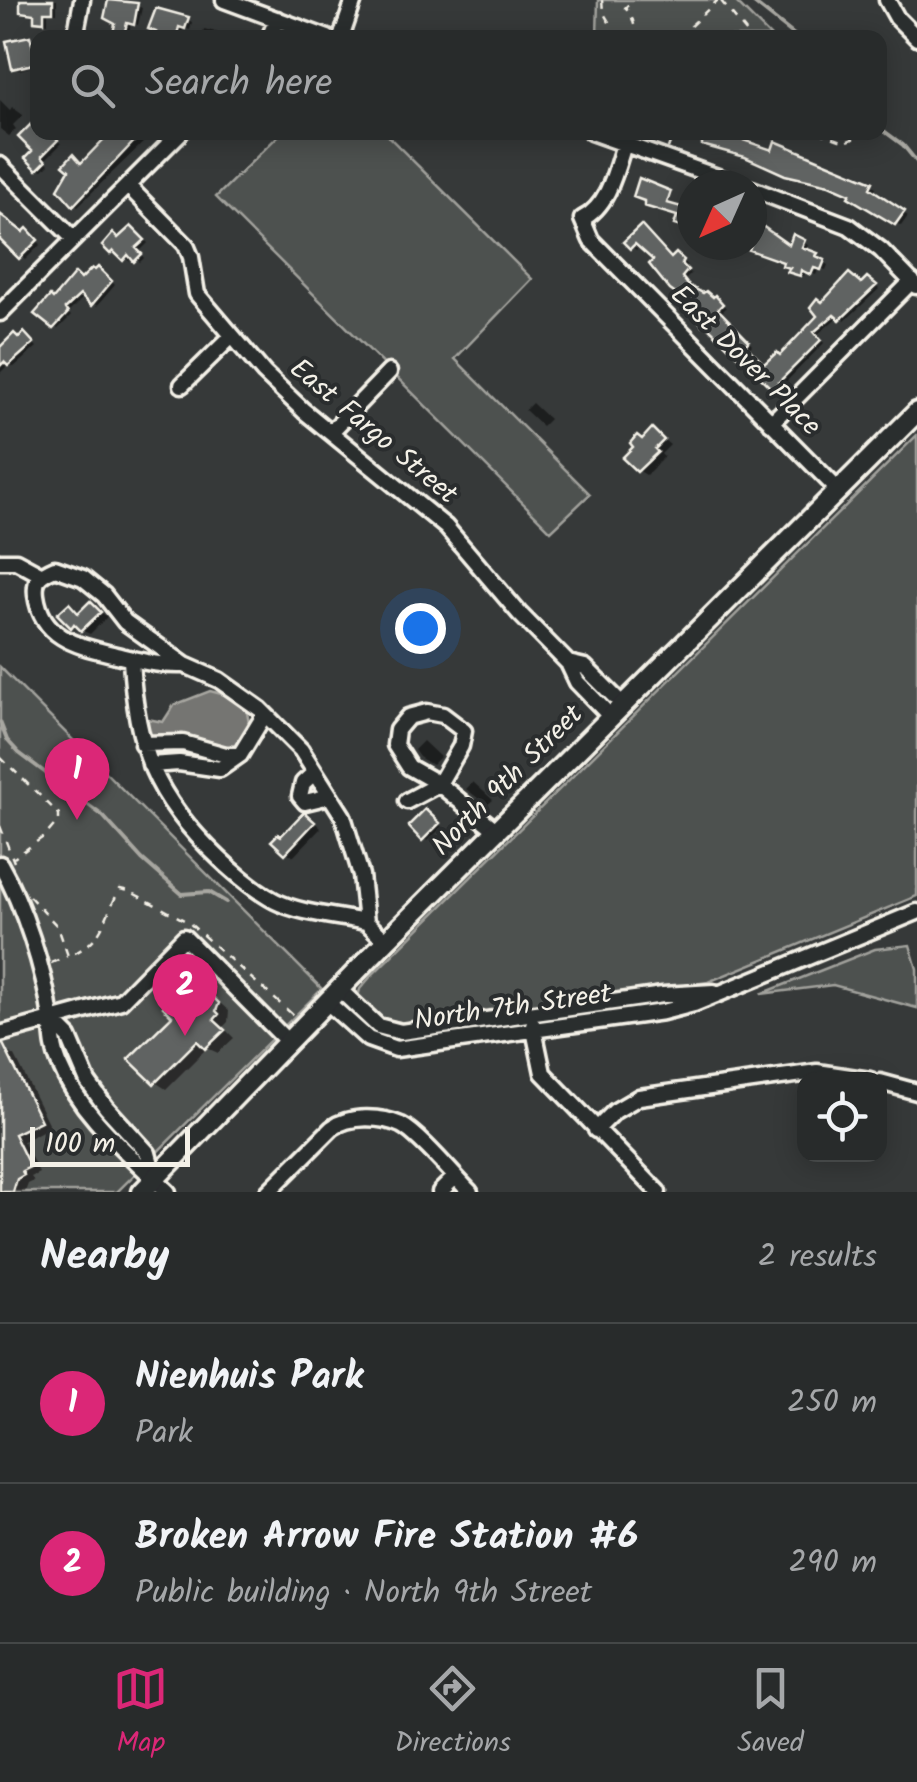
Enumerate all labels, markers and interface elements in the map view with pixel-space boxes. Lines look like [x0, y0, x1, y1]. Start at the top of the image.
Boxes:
search box [30, 30, 887, 140]
text: Search here [145, 55, 332, 115]
icon: search [65, 58, 120, 113]
north arrow [677, 170, 767, 260]
street label: East Dover Place [659, 275, 832, 448]
street label: East Fargo Street [279, 348, 468, 517]
your location [395, 603, 446, 654]
street label: North 9th Street [421, 694, 595, 868]
pin: 1 [44, 738, 110, 820]
pin: 2 [152, 954, 218, 1036]
street label: North 7th Street [411, 972, 616, 1044]
map controls [797, 1072, 887, 1162]
button: locate [797, 1072, 887, 1162]
scale bar [30, 1122, 190, 1166]
text: 100 m [45, 1122, 115, 1167]
text: Nearby [40, 1224, 169, 1291]
text: 2 results [758, 1232, 877, 1283]
text: Nienhuis Park [135, 1348, 363, 1408]
text: 1 [68, 1378, 77, 1429]
text: 250 m [787, 1378, 877, 1429]
text: Park [135, 1408, 193, 1459]
text: Broken Arrow Fire Station #6 [135, 1508, 638, 1568]
text: 2 [63, 1538, 82, 1589]
text: 290 m [788, 1538, 877, 1589]
text: Public building · North 9th Street [135, 1568, 592, 1619]
tab: Map [113, 1661, 168, 1766]
tab: Directions [395, 1661, 511, 1766]
tab: Saved [737, 1661, 804, 1766]

